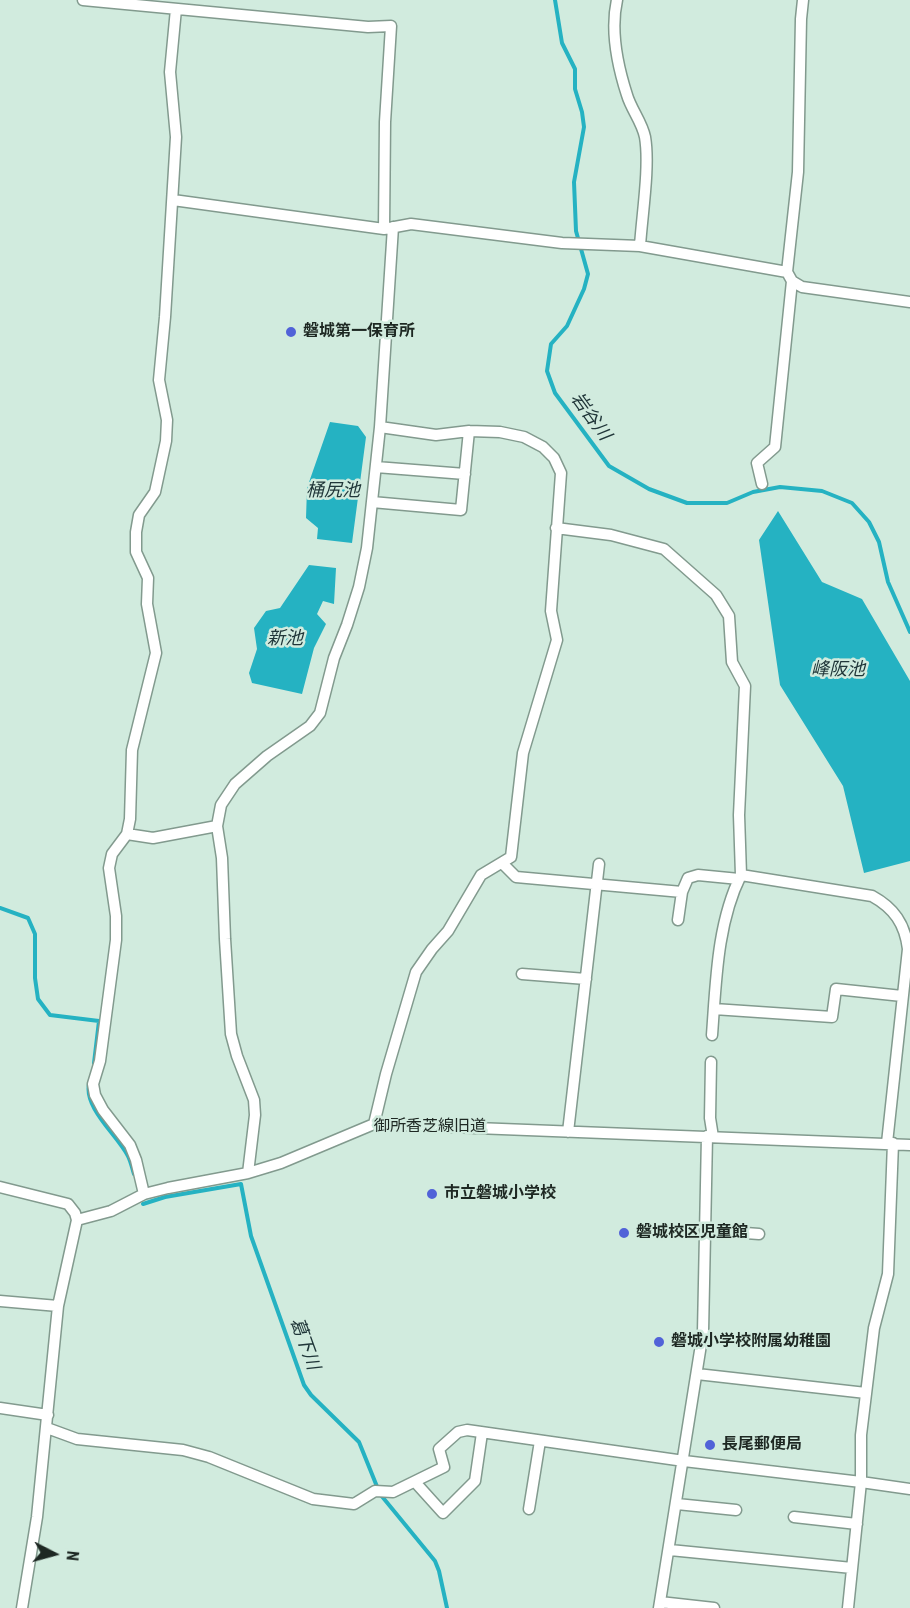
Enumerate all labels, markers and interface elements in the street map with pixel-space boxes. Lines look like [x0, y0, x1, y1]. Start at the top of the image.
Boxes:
place label: 磐城第一保育所 [303, 322, 415, 342]
marker: 磐城第一保育所 [284, 325, 298, 339]
water label: 岩谷川 [565, 389, 615, 445]
water label: 桶尻池 [306, 480, 360, 502]
water label: 新池 [267, 628, 303, 650]
water label: 峰阪池 [811, 659, 865, 681]
street label: 御所香芝線旧道 [374, 1117, 486, 1137]
place label: 市立磐城小学校 [444, 1184, 556, 1204]
marker: 市立磐城小学校 [425, 1187, 439, 1201]
place label: 磐城校区児童館 [636, 1223, 748, 1243]
marker: 磐城校区児童館 [617, 1226, 631, 1240]
water label: 葛下川 [285, 1315, 323, 1373]
place label: 磐城小学校附属幼稚園 [671, 1332, 831, 1352]
marker: 磐城小学校附属幼稚園 [652, 1335, 666, 1349]
place label: 長尾郵便局 [722, 1435, 802, 1455]
marker: 長尾郵便局 [703, 1438, 717, 1452]
north arrow [24, 1524, 84, 1584]
text: N [62, 1550, 82, 1562]

